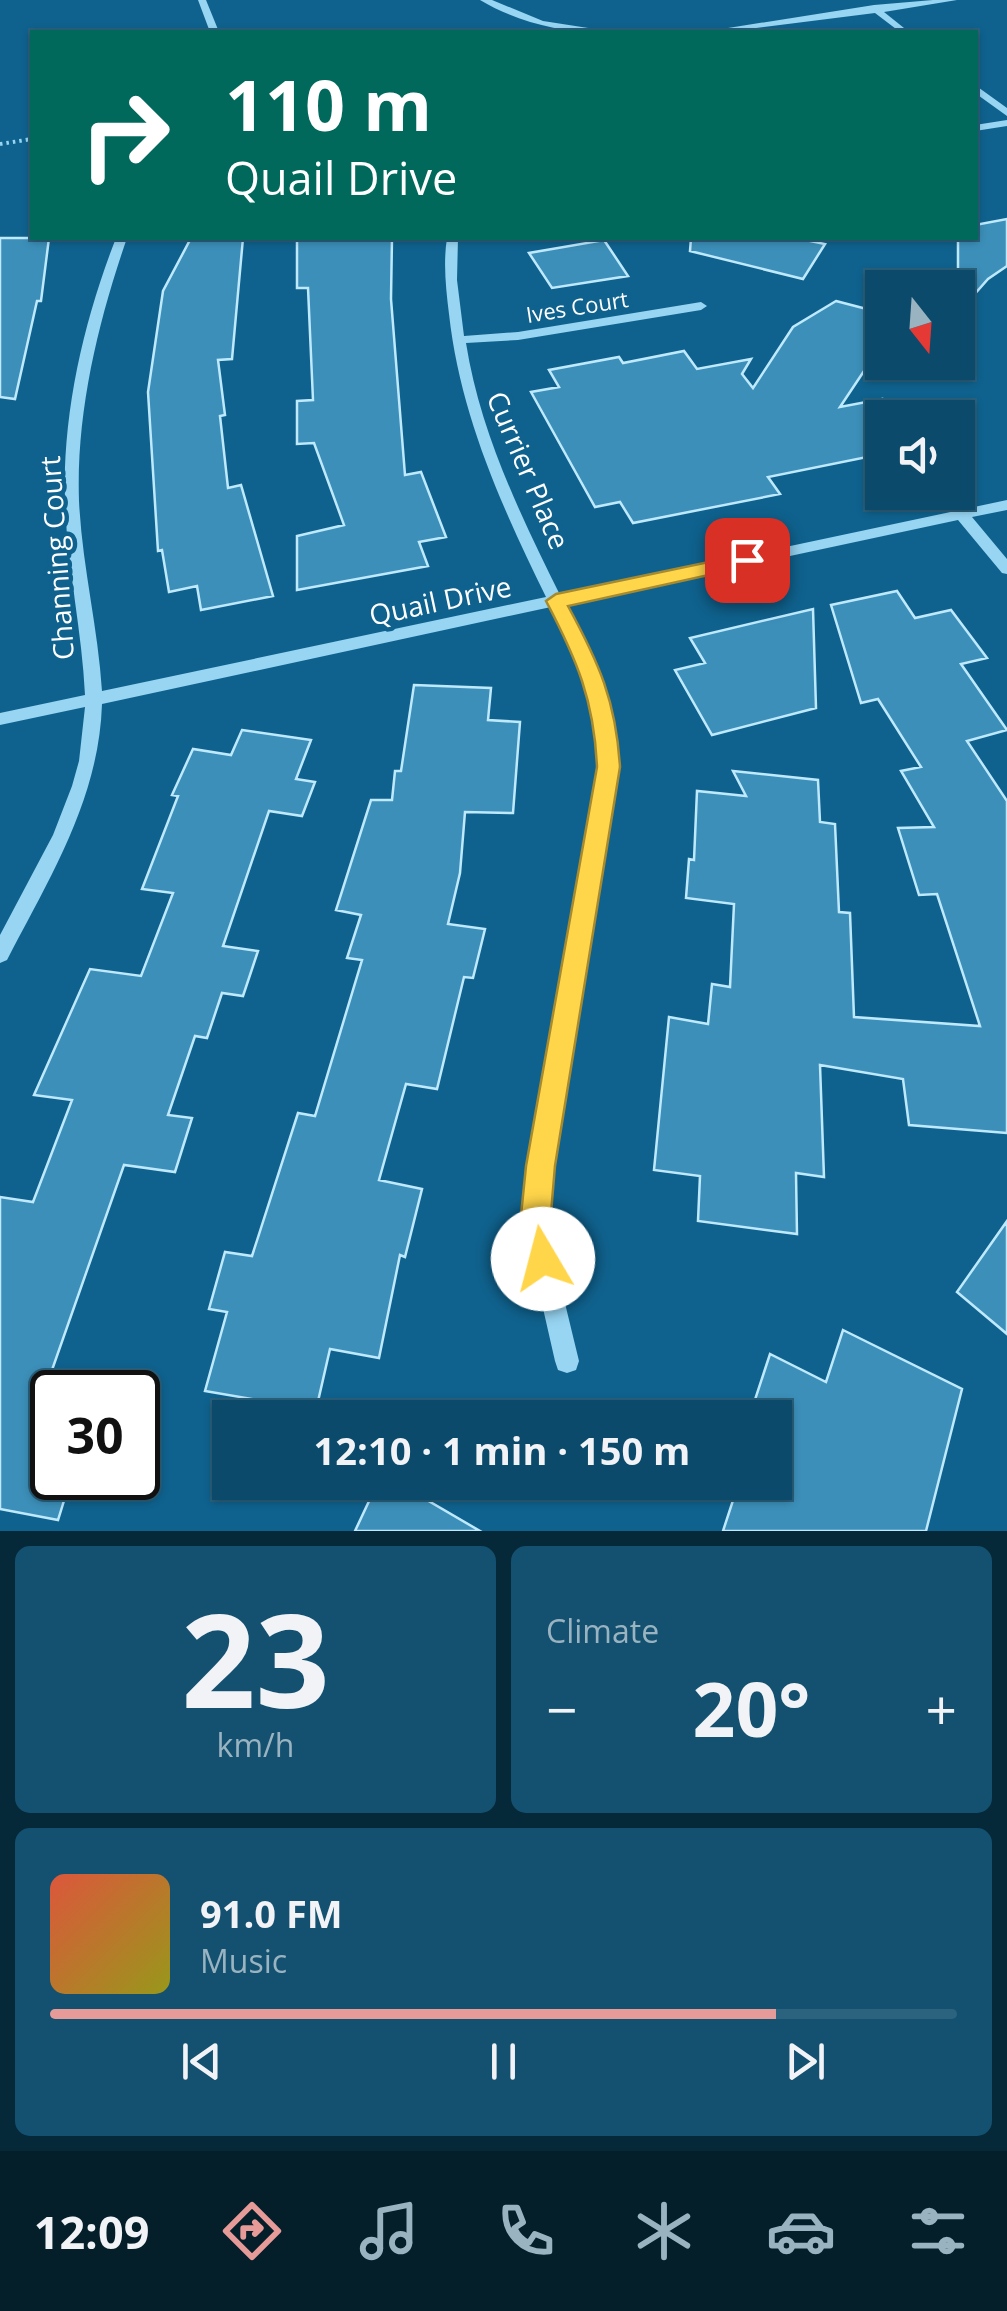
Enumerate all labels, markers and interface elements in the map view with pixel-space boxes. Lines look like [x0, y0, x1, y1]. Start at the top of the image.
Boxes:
text: 110 m [225, 56, 432, 152]
icon: right [60, 70, 190, 200]
text: Quail Drive [225, 147, 457, 208]
north arrow [865, 270, 975, 380]
map controls [865, 270, 975, 510]
street label: Ives Court [524, 283, 630, 329]
street label: Currier Place [479, 385, 579, 555]
button: sound [865, 400, 975, 510]
street label: Channing Court [30, 455, 82, 661]
pin [705, 518, 790, 603]
icon: arrive [720, 533, 775, 588]
street label: Quail Drive [365, 566, 515, 634]
position arrow [491, 1207, 595, 1311]
speed limit sign: 30 [30, 1370, 160, 1500]
text: 12:10 · 1 min · 150 m [314, 1424, 690, 1476]
text: 23 [181, 1569, 330, 1746]
text: Climate [546, 1609, 659, 1652]
text: 20° [693, 1657, 810, 1759]
text: − [546, 1671, 577, 1746]
text: + [926, 1671, 957, 1746]
text: km/h [217, 1723, 294, 1766]
text: 91.0 FM [200, 1887, 343, 1939]
text: Music [200, 1939, 287, 1982]
icon: previous [174, 2034, 229, 2089]
icon: pause [476, 2034, 531, 2089]
icon: next [778, 2034, 833, 2089]
icon: directions [217, 2196, 287, 2266]
icon: music [354, 2196, 424, 2266]
icon: phone [491, 2196, 561, 2266]
icon: climate [629, 2196, 699, 2266]
icon: car [766, 2196, 836, 2266]
icon: filters [903, 2196, 973, 2266]
text: 12:09 [34, 2201, 149, 2262]

